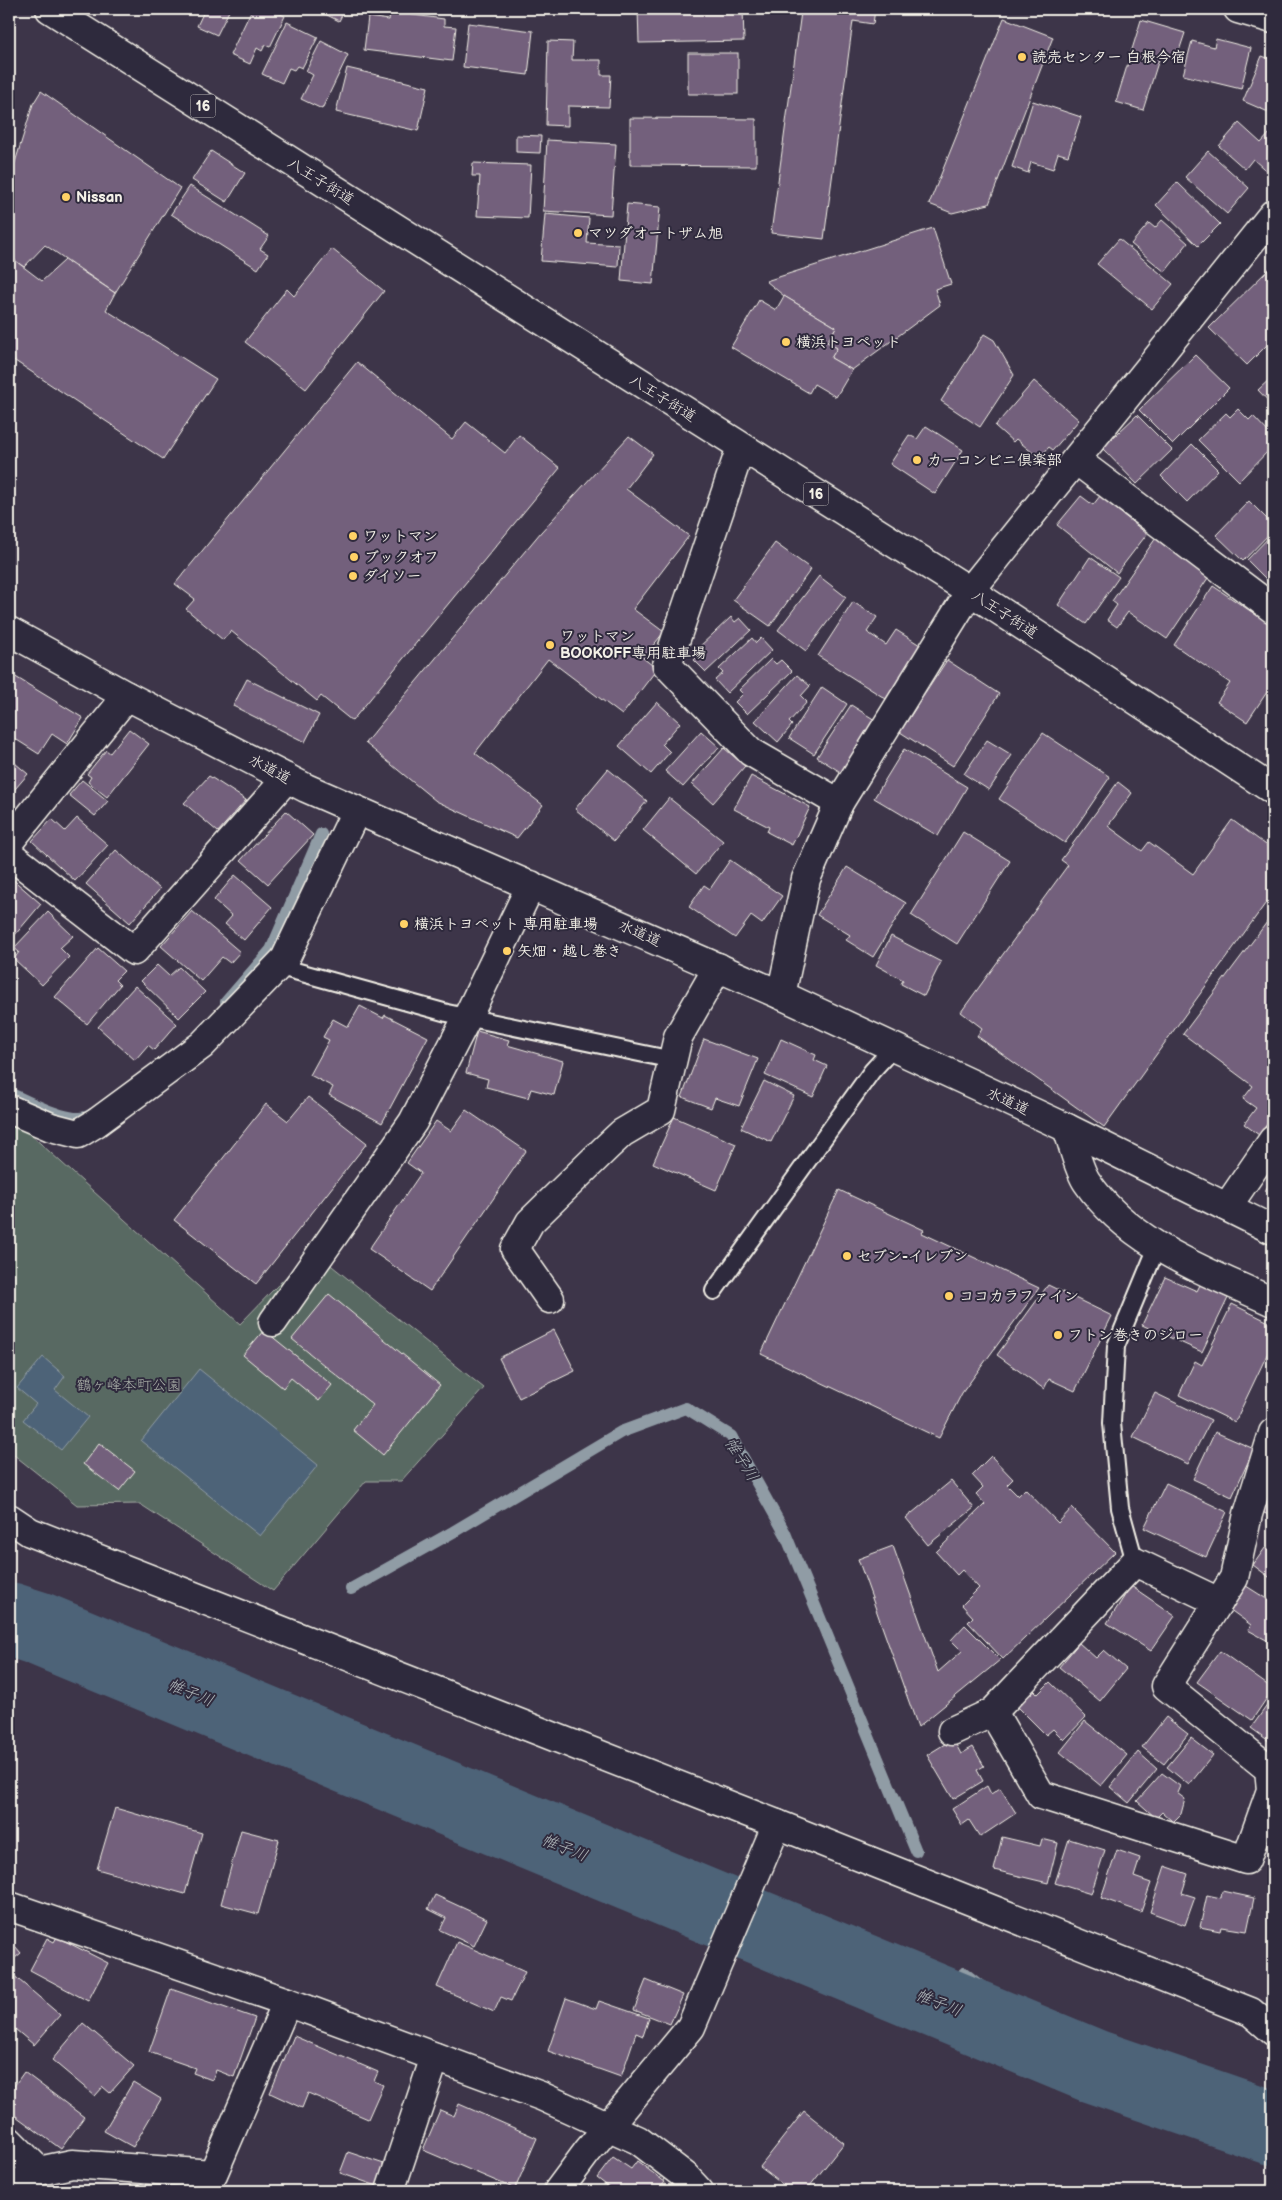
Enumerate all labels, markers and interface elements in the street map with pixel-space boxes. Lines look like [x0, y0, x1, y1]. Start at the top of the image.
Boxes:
place label: 読売センター 白根今宿 [1032, 48, 1186, 67]
marker: 読売センター 白根今宿 [1016, 51, 1028, 63]
road number: 16 [190, 94, 216, 118]
street label: 八王子街道 [284, 153, 358, 209]
place label: Nissan [76, 188, 123, 207]
marker: Nissan [60, 191, 72, 203]
place label: マツダオートザム旭 [588, 224, 723, 243]
marker: マツダオートザム旭 [572, 227, 584, 239]
place label: 横浜トヨペット [796, 333, 901, 352]
marker: 横浜トヨペット [780, 336, 792, 348]
street label: 八王子街道 [626, 370, 700, 426]
place label: カーコンビニ倶楽部 [927, 451, 1062, 470]
marker: カーコンビニ倶楽部 [911, 454, 923, 466]
road number: 16 [804, 482, 828, 506]
place label: ワットマン [363, 527, 438, 546]
marker: ワットマン [347, 530, 359, 542]
place label: ブックオフ [364, 548, 439, 567]
marker: ブックオフ [348, 551, 360, 563]
place label: ダイソー [363, 567, 422, 586]
marker: ダイソー [347, 570, 359, 582]
street label: 八王子街道 [968, 586, 1041, 643]
place label: ワットマン BOOKOFF専用駐車場 [560, 627, 706, 663]
marker: ワットマン BOOKOFF専用駐車場 [544, 639, 556, 651]
street label: 水道道 [245, 750, 294, 788]
place label: 横浜トヨペット 専用駐車場 [414, 915, 598, 934]
street label: 水道道 [615, 916, 664, 951]
marker: 横浜トヨペット 専用駐車場 [398, 918, 410, 930]
place label: 矢畑・越し巻き [517, 942, 622, 961]
marker: 矢畑・越し巻き [501, 945, 513, 957]
street label: 水道道 [983, 1083, 1032, 1120]
place label: セブン-イレブン [857, 1247, 968, 1266]
marker: セブン-イレブン [841, 1250, 853, 1262]
place label: ココカラファイン [959, 1287, 1079, 1306]
marker: ココカラファイン [943, 1290, 955, 1302]
place label: フトン巻きのジロー [1068, 1326, 1203, 1345]
marker: フトン巻きのジロー [1052, 1329, 1064, 1341]
park label: 鶴ヶ峰本町公園 [76, 1376, 182, 1395]
water label: 帷子川 [720, 1434, 762, 1485]
water label: 帷子川 [165, 1676, 216, 1711]
water label: 帷子川 [539, 1831, 590, 1866]
water label: 帷子川 [913, 1986, 964, 2021]

